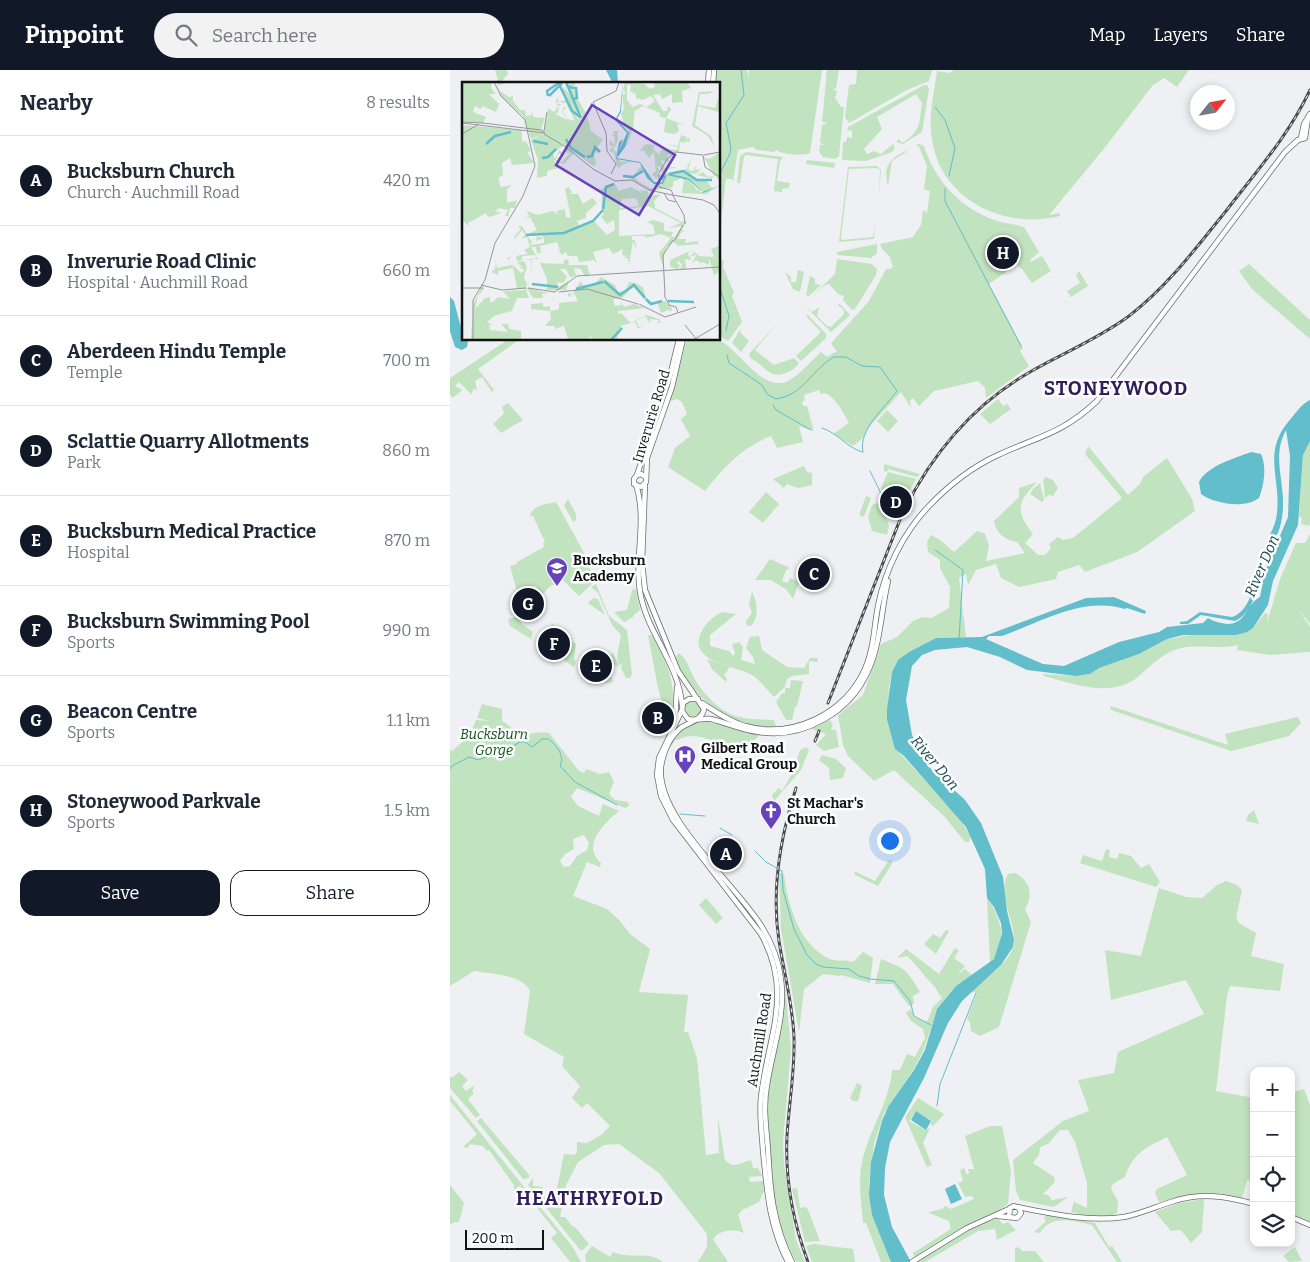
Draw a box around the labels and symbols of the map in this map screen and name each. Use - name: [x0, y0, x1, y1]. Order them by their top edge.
- inset map: [462, 82, 720, 340]
- north arrow: [1190, 85, 1235, 130]
- pin: H: [987, 234, 1019, 272]
- street label: Inverurie Road: [629, 367, 674, 465]
- district label: STONEYWOOD: [1044, 377, 1188, 400]
- pin: D: [880, 483, 912, 521]
- water label: River Don: [1241, 532, 1283, 600]
- place label: Bucksburn Academy: [573, 552, 645, 585]
- pin: C: [798, 555, 830, 593]
- school or university icon: Bucksburn Academy: [545, 556, 569, 587]
- pin: G: [512, 585, 544, 623]
- pin: F: [538, 625, 570, 663]
- pin: E: [580, 647, 612, 685]
- pin: B: [642, 699, 674, 737]
- park label: Bucksburn Gorge: [460, 726, 528, 759]
- water label: River Don: [907, 732, 963, 794]
- place label: Gilbert Road Medical Group: [701, 740, 798, 773]
- hospital icon: Gilbert Road Medical Group: [673, 744, 697, 775]
- place label: St Machar's Church: [787, 795, 863, 828]
- church icon: St Machar's Church: [759, 799, 783, 830]
- your location: [877, 828, 903, 854]
- pin: A: [710, 835, 742, 873]
- street label: Auchmill Road: [744, 992, 775, 1088]
- district label: HEATHRYFOLD: [516, 1187, 664, 1210]
- scale bar: [465, 1227, 544, 1250]

